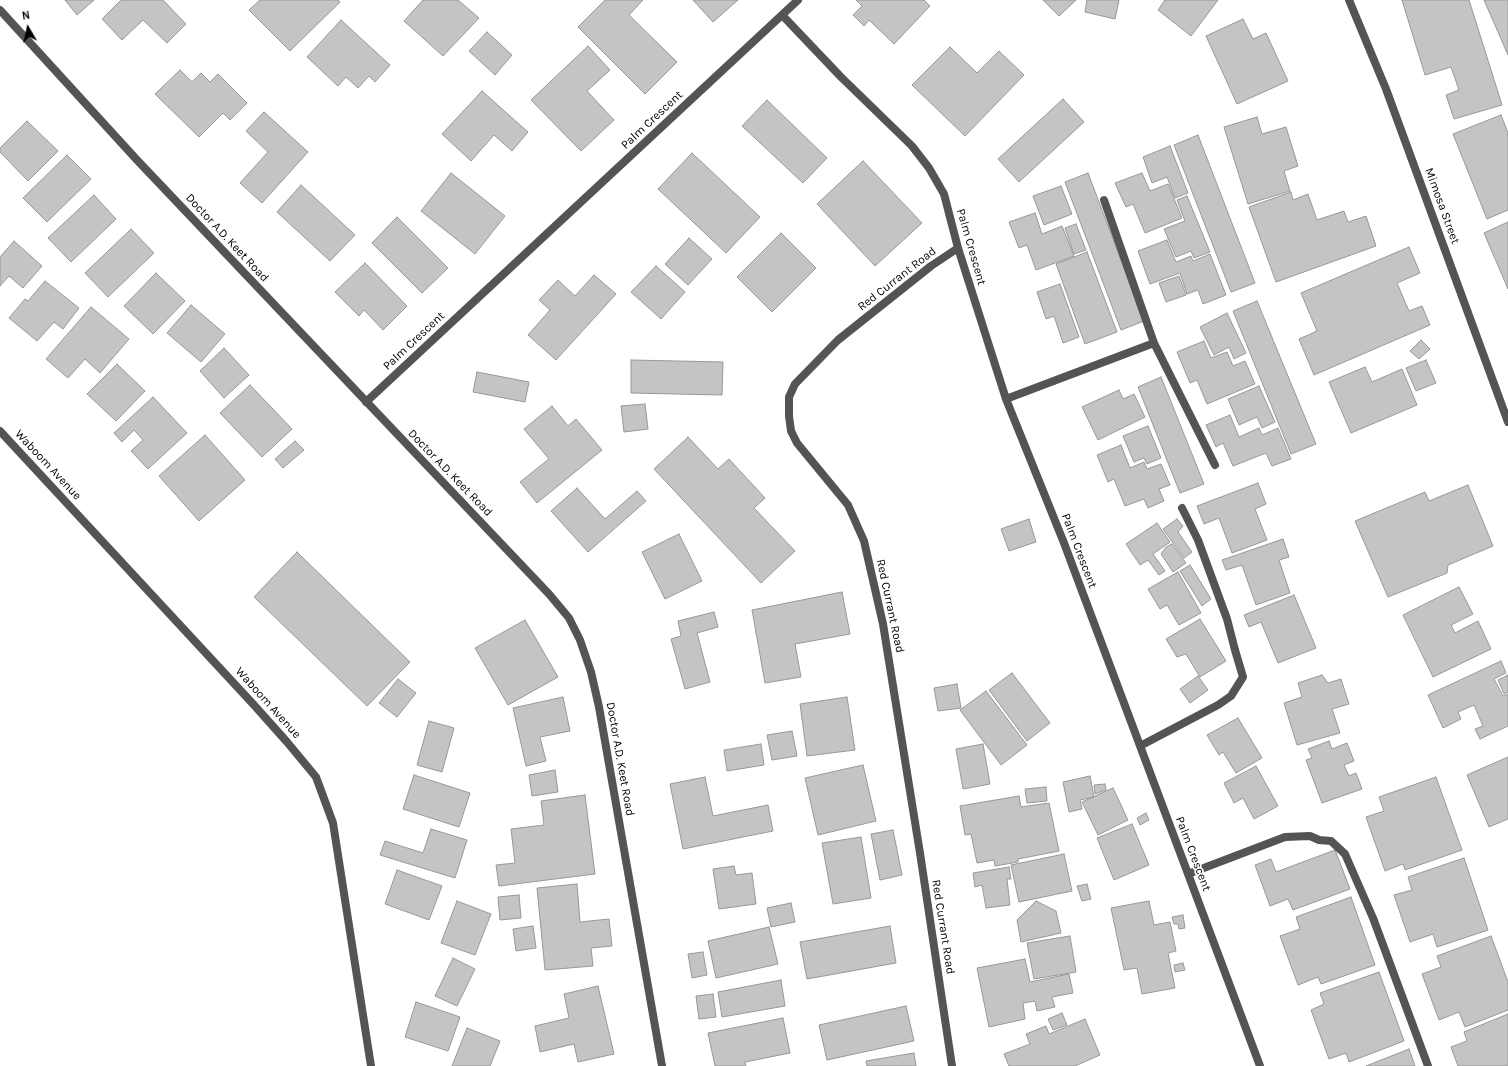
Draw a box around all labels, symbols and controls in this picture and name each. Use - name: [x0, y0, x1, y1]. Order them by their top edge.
- north arrow: [8, 8, 48, 48]
- text: N: [21, 9, 31, 23]
- street label: Palm Crescent: [618, 88, 686, 152]
- street label: Mimosa Street: [1422, 166, 1462, 246]
- street label: Doctor A.D. Keet Road: [182, 191, 272, 285]
- street label: Palm Crescent: [953, 207, 989, 287]
- street label: Red Currant Road: [855, 244, 939, 314]
- street label: Palm Crescent: [380, 309, 448, 373]
- street label: Doctor A.D. Keet Road: [405, 426, 495, 520]
- street label: Waboom Avenue: [12, 427, 84, 503]
- street label: Palm Crescent: [1058, 512, 1100, 590]
- street label: Red Currant Road: [873, 558, 907, 654]
- street label: Waboom Avenue: [232, 664, 304, 742]
- street label: Doctor A.D. Keet Road: [603, 701, 637, 817]
- street label: Palm Crescent: [1172, 815, 1214, 893]
- street label: Red Currant Road: [928, 879, 958, 975]

